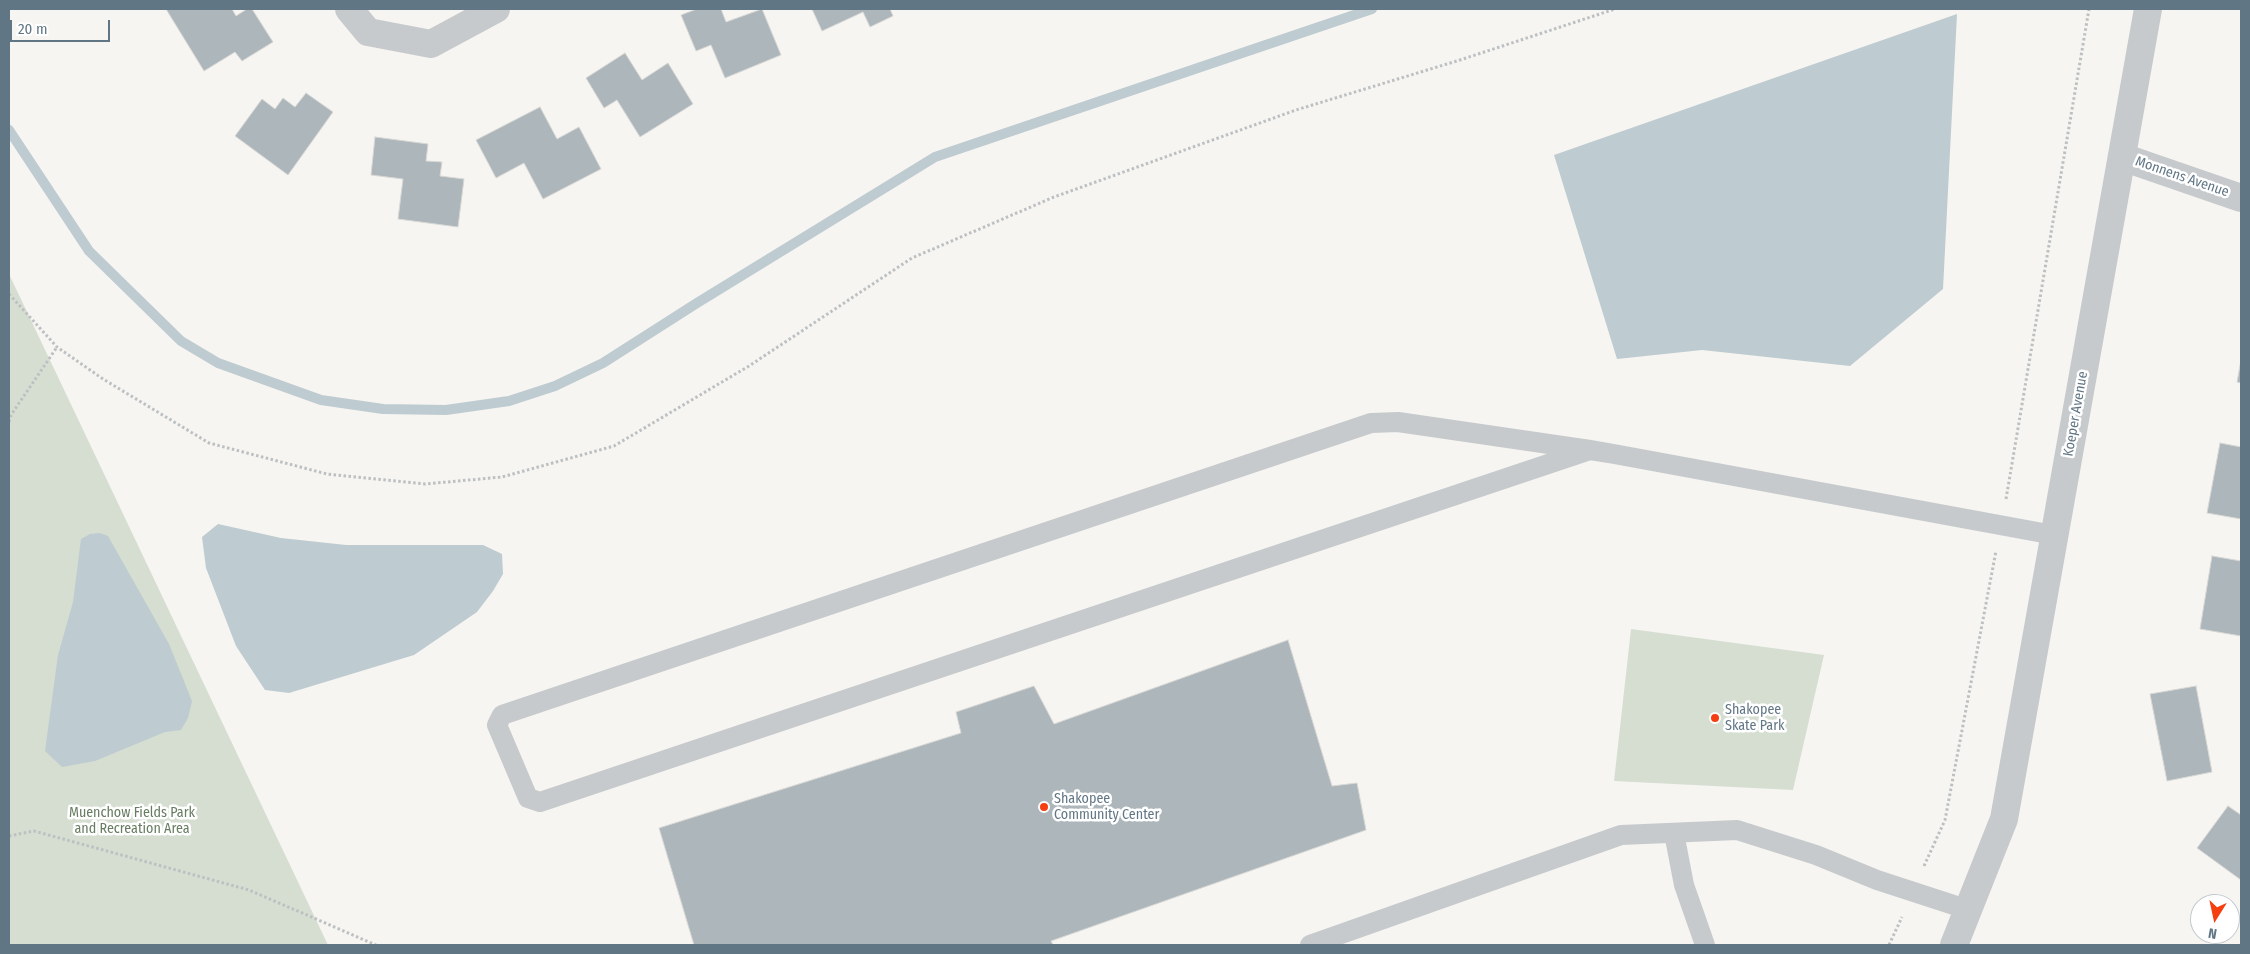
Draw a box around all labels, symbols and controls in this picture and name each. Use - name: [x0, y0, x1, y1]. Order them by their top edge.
- scale bar: [12, 10, 112, 42]
- text: 20 m: [18, 20, 48, 38]
- street label: Monnens Avenue: [2133, 153, 2231, 201]
- street label: Koeper Avenue: [2060, 370, 2092, 458]
- place label: Shakopee Skate Park: [1725, 702, 1785, 734]
- marker: Shakopee Skate Park: [1709, 712, 1721, 724]
- place label: Shakopee Community Center: [1054, 791, 1159, 824]
- marker: Shakopee Community Center: [1038, 801, 1050, 813]
- park label: Muenchow Fields Park and Recreation Area: [69, 805, 195, 838]
- north arrow: [2190, 894, 2240, 944]
- text: N: [2207, 924, 2218, 942]

